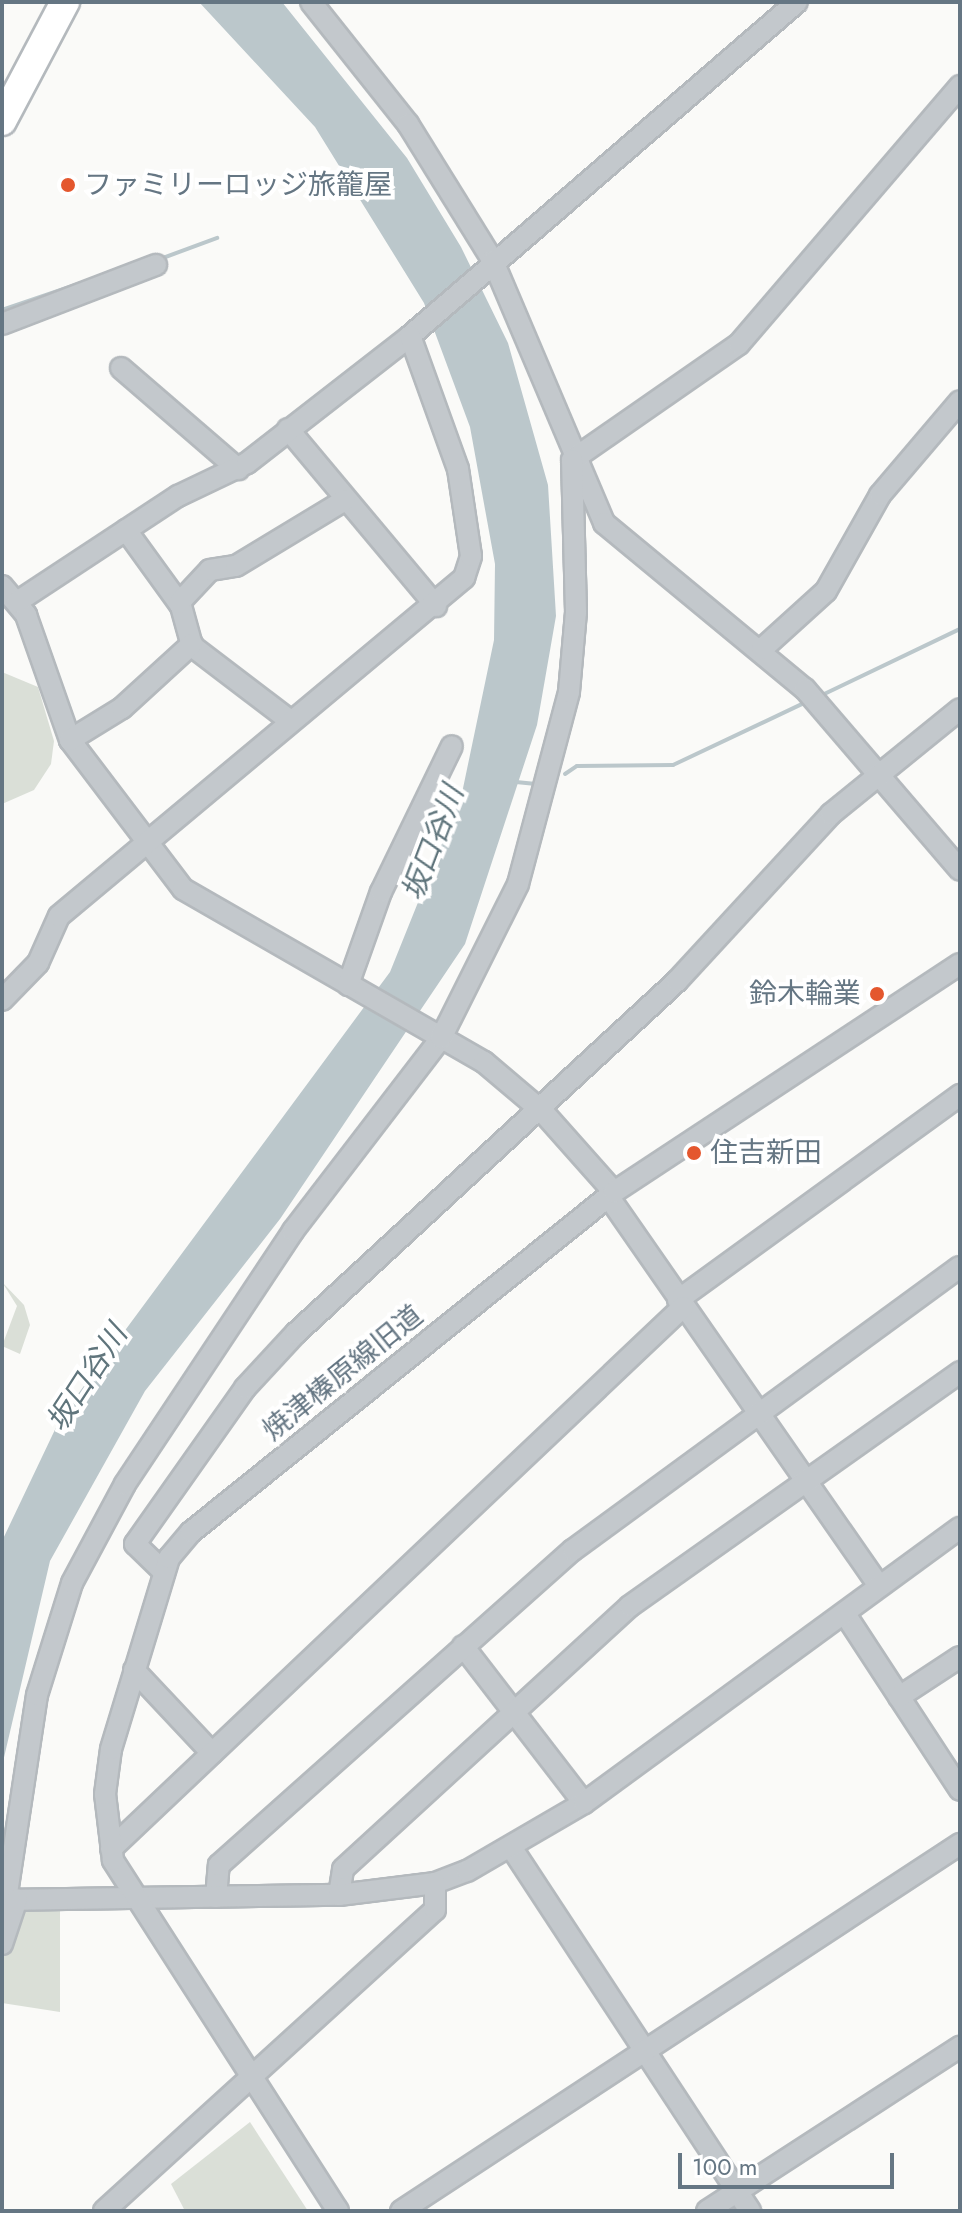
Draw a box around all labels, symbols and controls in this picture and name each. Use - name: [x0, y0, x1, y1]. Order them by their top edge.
- place label: ファミリーロッジ旅籠屋: [84, 168, 392, 202]
- marker: ファミリーロッジ旅籠屋: [59, 176, 77, 194]
- water label: 坂口谷川: [395, 781, 471, 905]
- place label: 鈴木輪業: [749, 977, 861, 1011]
- marker: 鈴木輪業: [868, 985, 886, 1003]
- place label: 住吉新田: [710, 1136, 822, 1170]
- marker: 住吉新田: [685, 1144, 703, 1162]
- street label: 焼津榛原線旧道: [256, 1298, 430, 1448]
- water label: 坂口谷川: [39, 1318, 135, 1438]
- scale bar: [682, 2137, 898, 2187]
- text: 100 m: [692, 2149, 758, 2184]

